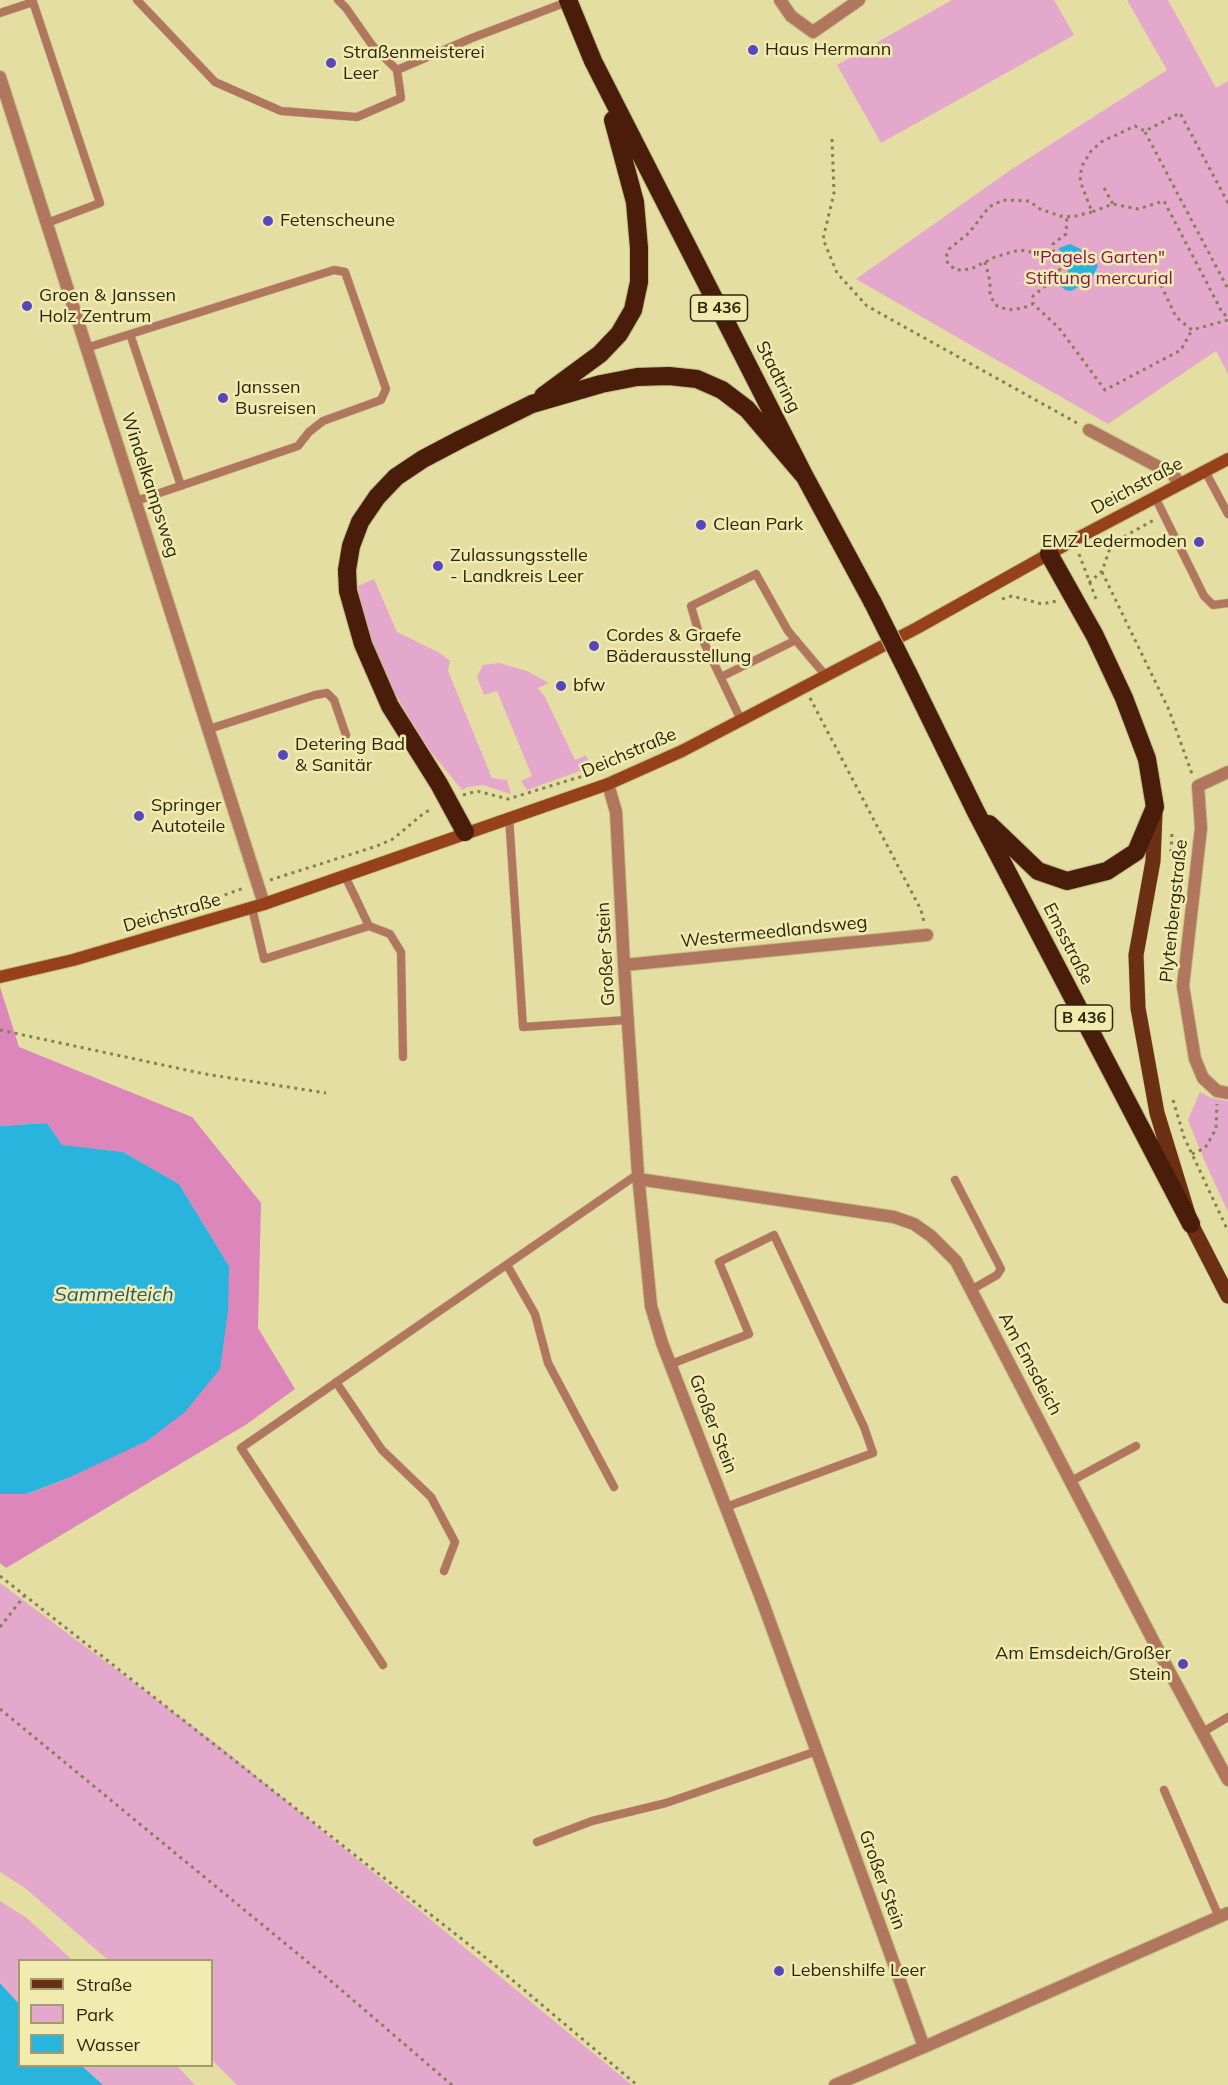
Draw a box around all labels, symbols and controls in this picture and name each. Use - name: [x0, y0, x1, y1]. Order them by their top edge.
- place label: Haus Hermann: [765, 39, 891, 61]
- place label: Straßenmeisterei Leer: [343, 42, 485, 84]
- marker: Haus Hermann: [746, 43, 760, 57]
- marker: Straßenmeisterei Leer: [324, 56, 338, 70]
- place label: Fetenscheune: [280, 210, 395, 232]
- marker: Fetenscheune: [261, 214, 275, 228]
- park label: "Pagels Garten" Stiftung mercurial: [1025, 247, 1173, 290]
- place label: Groen & Janssen Holz Zentrum: [39, 285, 176, 328]
- road number: B 436: [690, 295, 748, 321]
- marker: Groen & Janssen Holz Zentrum: [20, 299, 34, 313]
- street label: Stadtring: [751, 338, 805, 416]
- place label: Janssen Busreisen: [235, 377, 316, 420]
- marker: Janssen Busreisen: [216, 391, 230, 405]
- street label: Windelkampsweg: [116, 410, 184, 560]
- street label: Deichstraße: [1088, 453, 1186, 519]
- place label: Clean Park: [713, 514, 803, 536]
- marker: Clean Park: [694, 518, 708, 532]
- place label: EMZ Ledermoden: [1042, 531, 1187, 553]
- marker: EMZ Ledermoden: [1192, 535, 1206, 549]
- place label: Zulassungsstelle - Landkreis Leer: [450, 545, 588, 588]
- marker: Zulassungsstelle - Landkreis Leer: [431, 559, 445, 573]
- place label: Cordes & Graefe Bäderausstellung: [606, 625, 751, 668]
- marker: Cordes & Graefe Bäderausstellung: [587, 639, 601, 653]
- place label: bfw: [573, 675, 605, 697]
- marker: bfw: [554, 679, 568, 693]
- street label: Deichstraße: [578, 723, 680, 783]
- place label: Detering Bad & Sanitär: [295, 734, 405, 777]
- marker: Detering Bad & Sanitär: [276, 748, 290, 762]
- place label: Springer Autoteile: [151, 795, 225, 838]
- marker: Springer Autoteile: [132, 809, 146, 823]
- street label: Plytenbergstraße: [1156, 838, 1192, 984]
- street label: Deichstraße: [121, 889, 223, 937]
- street label: Emsstraße: [1038, 899, 1098, 989]
- street label: Großer Stein: [592, 901, 620, 1007]
- street label: Westermeedlandsweg: [680, 911, 868, 953]
- road number: B 436: [1056, 1005, 1112, 1031]
- water label: Sammelteich: [54, 1283, 174, 1307]
- street label: Am Emsdeich: [994, 1309, 1066, 1419]
- street label: Großer Stein: [684, 1371, 742, 1477]
- place label: Am Emsdeich/Großer Stein: [995, 1643, 1171, 1686]
- marker: Am Emsdeich/Großer Stein: [1176, 1657, 1190, 1671]
- street label: Großer Stein: [854, 1827, 910, 1933]
- legend: [18, 1959, 213, 2067]
- place label: Lebenshilfe Leer: [791, 1960, 926, 1982]
- marker: Lebenshilfe Leer: [772, 1964, 786, 1978]
- text: Straße: [76, 1973, 132, 1996]
- text: Park: [76, 2003, 114, 2026]
- text: Wasser: [76, 2033, 140, 2056]

